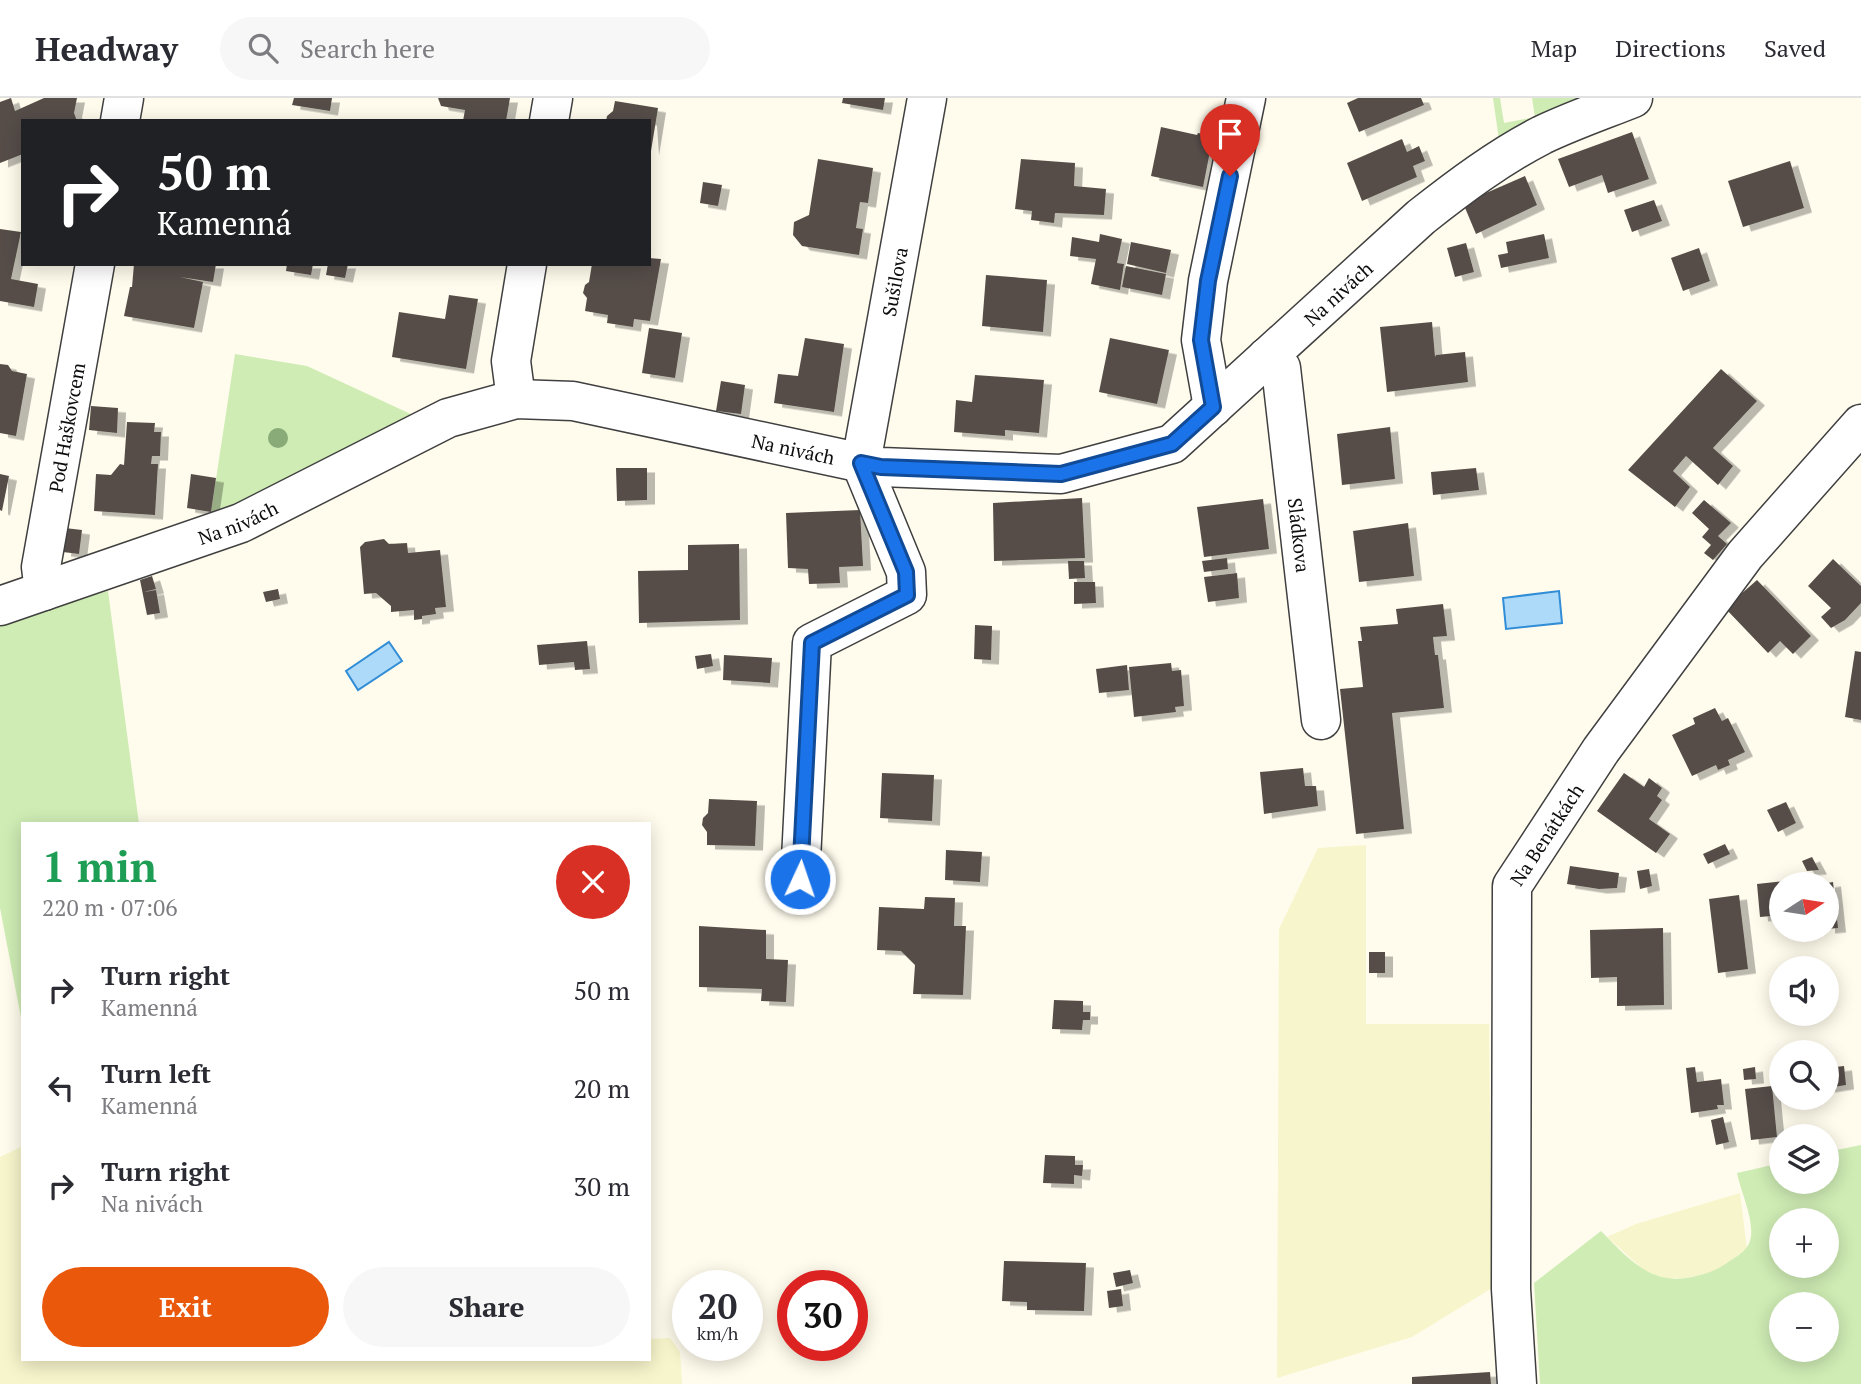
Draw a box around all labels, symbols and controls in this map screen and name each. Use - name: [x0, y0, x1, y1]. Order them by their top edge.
- search box: [220, 17, 710, 80]
- text: Headway: [35, 27, 178, 70]
- icon: search: [244, 29, 282, 67]
- text: Search here: [300, 31, 435, 65]
- text: Map: [1531, 32, 1577, 64]
- text: Directions: [1615, 32, 1726, 64]
- text: Saved: [1764, 32, 1826, 64]
- pin: [1200, 104, 1260, 176]
- icon: arrive: [1211, 115, 1249, 153]
- text: 50 m: [157, 139, 271, 204]
- icon: right: [42, 147, 133, 238]
- text: Kamenná: [157, 202, 292, 244]
- street label: Sušilova: [875, 244, 912, 318]
- street label: Na nivách: [1298, 255, 1377, 331]
- street label: Pod Haškovcem: [42, 360, 90, 494]
- street label: Na nivách: [749, 427, 837, 469]
- street label: Na nivách: [194, 494, 282, 550]
- street label: Sládkova: [1283, 496, 1317, 574]
- street label: Na Benátkách: [1503, 779, 1588, 890]
- text: 1 min: [42, 838, 157, 894]
- position arrow: [763, 842, 837, 916]
- button: close: [556, 845, 630, 919]
- north arrow: [1769, 872, 1839, 942]
- map controls: [1769, 872, 1839, 1362]
- text: 220 m · 07:06: [42, 892, 177, 923]
- button: sound: [1769, 956, 1839, 1026]
- text: Turn right: [101, 958, 230, 992]
- icon: right: [42, 971, 80, 1009]
- text: 50 m: [574, 973, 630, 1007]
- text: Kamenná: [101, 992, 198, 1023]
- button: search: [1769, 1040, 1839, 1110]
- text: Turn left: [101, 1056, 211, 1090]
- icon: left: [42, 1069, 80, 1107]
- text: 20 m: [574, 1071, 630, 1105]
- text: Kamenná: [101, 1090, 198, 1121]
- button: layers: [1769, 1124, 1839, 1194]
- text: Turn right: [101, 1154, 230, 1188]
- icon: right: [42, 1167, 80, 1205]
- text: 30 m: [574, 1169, 630, 1203]
- text: Na nivách: [101, 1188, 203, 1219]
- button: +: [1769, 1208, 1839, 1278]
- button: Exit: [42, 1267, 329, 1347]
- button: Share: [343, 1267, 630, 1347]
- speed limit sign: 30: [777, 1270, 868, 1361]
- text: 20: [698, 1283, 737, 1329]
- button: −: [1769, 1292, 1839, 1362]
- text: km/h: [697, 1321, 738, 1345]

